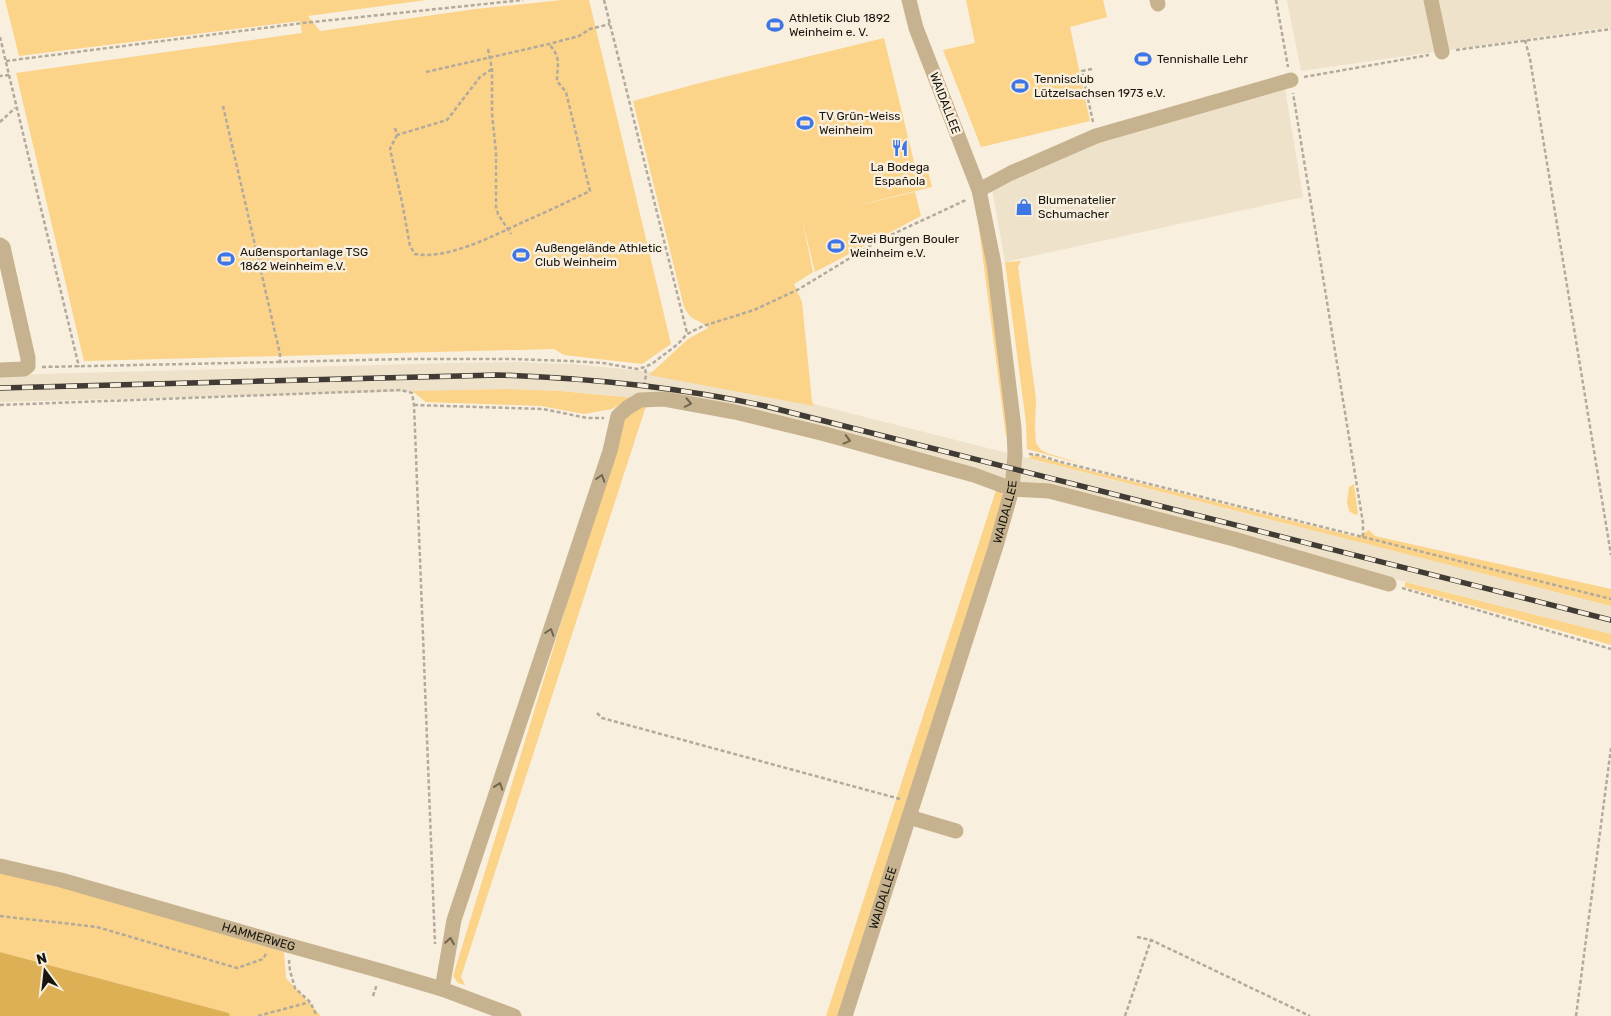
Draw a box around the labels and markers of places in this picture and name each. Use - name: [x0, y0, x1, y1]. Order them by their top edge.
- place label: Athletik Club 1892 Weinheim e. V.: [789, 11, 890, 39]
- sports icon: Athletik Club 1892 Weinheim e. V.: [765, 15, 785, 35]
- sports icon: Tennishalle Lehr: [1133, 49, 1153, 69]
- place label: Tennishalle Lehr: [1157, 52, 1248, 66]
- place label: Tennisclub Lützelsachsen 1973 e.V.: [1034, 72, 1165, 100]
- sports icon: Tennisclub Lützelsachsen 1973 e.V.: [1010, 76, 1030, 96]
- place label: TV Grün-Weiss Weinheim: [819, 109, 900, 137]
- sports icon: TV Grün-Weiss Weinheim: [795, 113, 815, 133]
- restaurant icon: La Bodega Española: [890, 138, 910, 158]
- place label: La Bodega Española: [871, 160, 929, 188]
- place label: Blumenatelier Schumacher: [1038, 193, 1116, 221]
- shop icon: Blumenatelier Schumacher: [1014, 197, 1034, 217]
- place label: Zwei Burgen Bouler Weinheim e.V.: [850, 232, 960, 260]
- sports icon: Zwei Burgen Bouler Weinheim e.V.: [826, 236, 846, 256]
- place label: Außengelände Athletic Club Weinheim: [535, 241, 662, 269]
- place label: Außensportanlage TSG 1862 Weinheim e.V.: [240, 245, 368, 273]
- sports icon: Außengelände Athletic Club Weinheim: [511, 245, 531, 265]
- sports icon: Außensportanlage TSG 1862 Weinheim e.V.: [216, 249, 236, 269]

